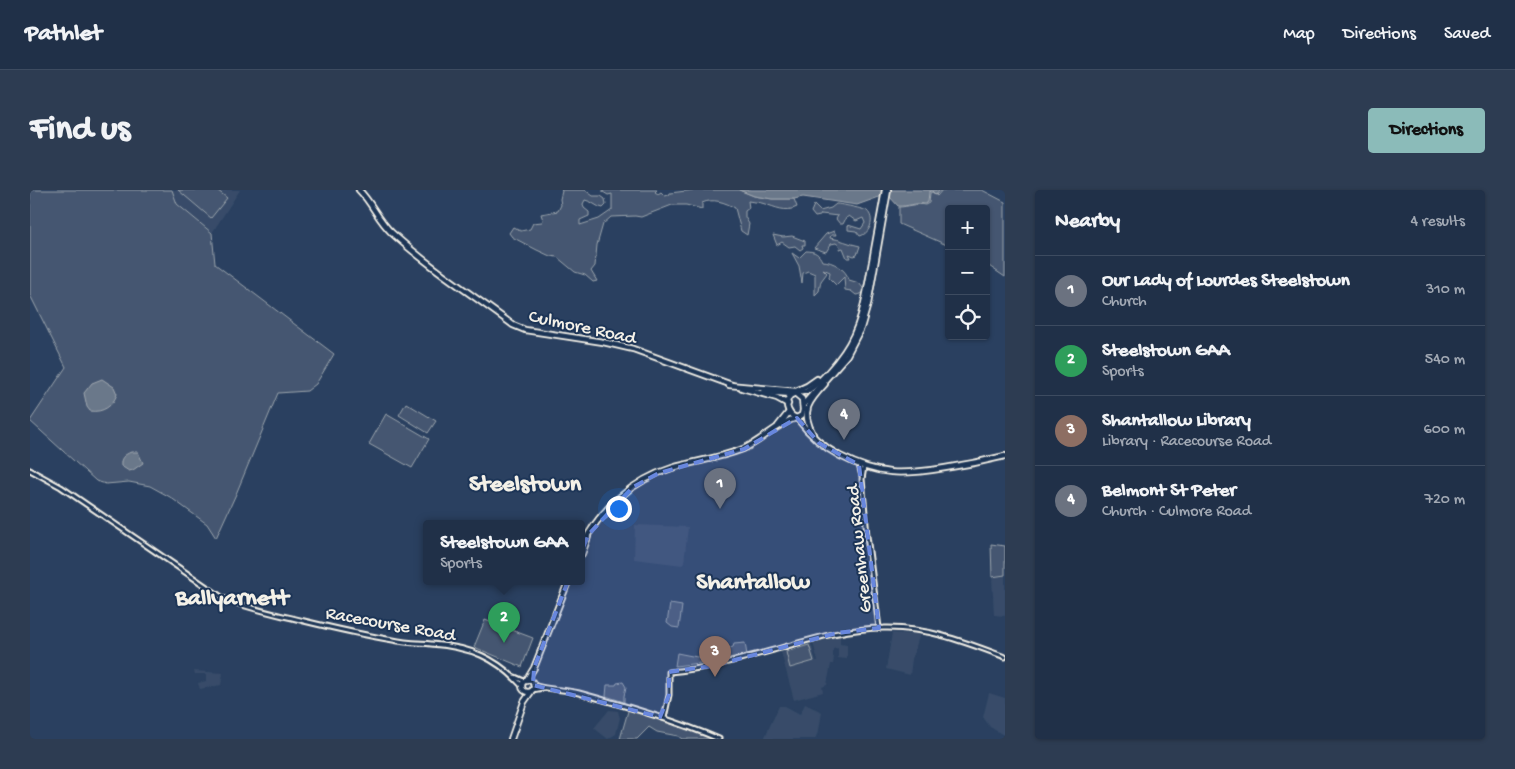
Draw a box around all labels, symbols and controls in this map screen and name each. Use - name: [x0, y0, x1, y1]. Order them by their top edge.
- text: Pathlet: [25, 20, 102, 49]
- text: Map: [1283, 24, 1315, 45]
- text: Directions: [1343, 24, 1416, 45]
- text: Saved: [1444, 24, 1490, 45]
- button: Directions: [1368, 108, 1485, 153]
- text: Find us: [30, 110, 130, 151]
- map controls: [945, 205, 990, 340]
- button: +: [945, 205, 990, 250]
- text: Nearby: [1055, 210, 1120, 235]
- text: 4 results: [1410, 213, 1465, 232]
- button: −: [945, 250, 990, 295]
- text: Our Lady of Lourdes Steelstown: [1102, 270, 1350, 293]
- text: 1: [1068, 281, 1074, 300]
- text: 310 m: [1426, 281, 1465, 300]
- text: Church: [1102, 293, 1146, 312]
- button: locate: [945, 295, 990, 340]
- street label: Culmore Road: [526, 306, 640, 351]
- text: Steelstown GAA: [1102, 340, 1230, 363]
- text: 2: [1067, 351, 1075, 370]
- text: 540 m: [1425, 351, 1465, 370]
- text: Sports: [1102, 363, 1144, 382]
- pin: 4: [828, 399, 860, 440]
- text: Shantallow Library: [1102, 410, 1251, 433]
- text: 3: [1067, 421, 1075, 440]
- text: 600 m: [1424, 421, 1465, 440]
- text: Library · Racecourse Road: [1102, 433, 1271, 452]
- pin: 1: [704, 468, 736, 509]
- district label: Steelstown: [469, 471, 582, 500]
- text: Belmont St Peter: [1102, 480, 1236, 503]
- street label: Greenhaw Road: [842, 482, 879, 614]
- text: 4: [1067, 491, 1075, 510]
- text: 720 m: [1425, 491, 1465, 510]
- your location: [606, 496, 632, 522]
- text: Church · Culmore Road: [1102, 503, 1251, 522]
- popup: [423, 520, 585, 585]
- text: Steelstown GAA: [440, 532, 568, 555]
- text: Sports: [440, 555, 482, 574]
- district label: Shantallow: [696, 569, 810, 598]
- district label: Ballyarnett: [174, 585, 291, 614]
- pin: 2: [488, 602, 520, 643]
- street label: Racecourse Road: [324, 603, 459, 649]
- pin: 3: [699, 636, 731, 677]

